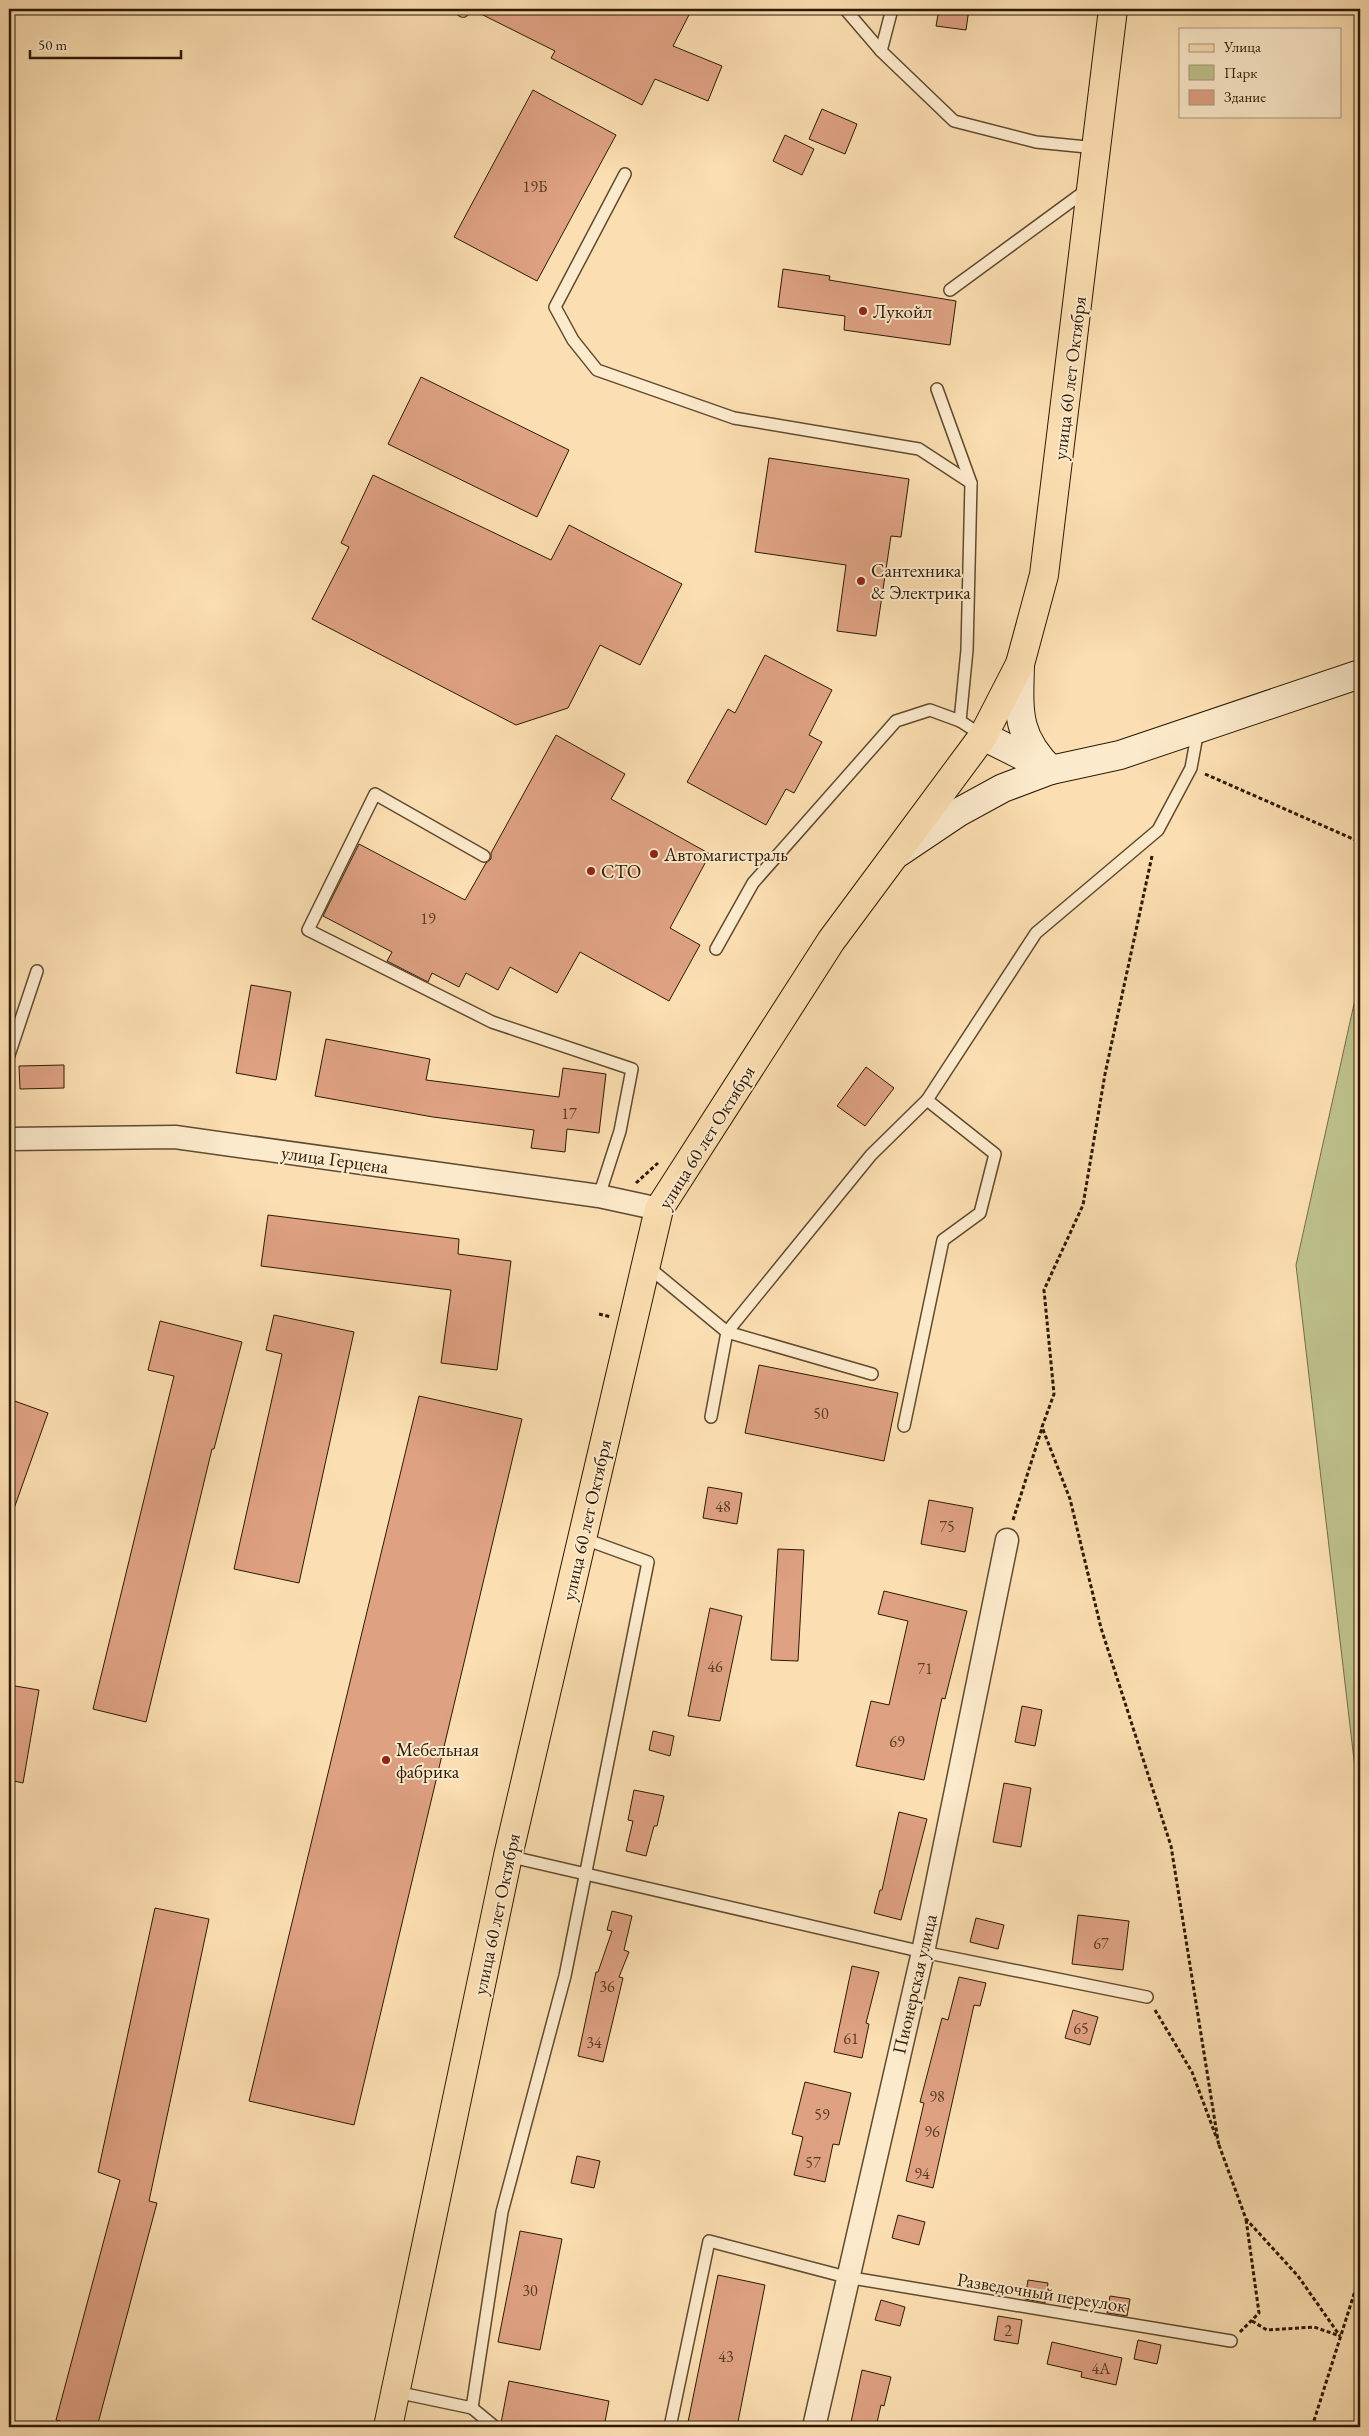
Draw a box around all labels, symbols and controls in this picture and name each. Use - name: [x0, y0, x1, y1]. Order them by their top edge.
- scale bar: [30, 28, 181, 60]
- legend: [1179, 28, 1342, 118]
- text: 50 m: [38, 35, 67, 54]
- text: Улица: [1223, 37, 1261, 56]
- text: Парк: [1224, 63, 1257, 82]
- text: Здание: [1224, 87, 1266, 106]
- house number: 19Б: [523, 176, 547, 197]
- street label: улица 60 лет Октября: [1047, 294, 1092, 461]
- place label: Лукойл: [873, 299, 932, 324]
- marker: Лукойл: [857, 305, 869, 317]
- place label: Сантехника & Электрика: [871, 558, 971, 605]
- marker: Сантехника & Электрика: [855, 575, 867, 587]
- place label: Автомагистраль: [663, 842, 788, 867]
- marker: Автомагистраль: [648, 848, 660, 860]
- place label: СТО: [601, 859, 641, 884]
- marker: СТО: [585, 865, 597, 877]
- house number: 19: [420, 908, 436, 929]
- street label: улица 60 лет Октября: [652, 1060, 761, 1214]
- house number: 17: [561, 1103, 577, 1124]
- street label: улица Герцена: [280, 1140, 391, 1179]
- house number: 50: [813, 1403, 829, 1424]
- street label: улица 60 лет Октября: [556, 1437, 617, 1603]
- house number: 48: [715, 1496, 731, 1517]
- house number: 75: [939, 1516, 955, 1537]
- house number: 46: [707, 1656, 723, 1677]
- house number: 71: [917, 1658, 933, 1679]
- house number: 69: [889, 1731, 905, 1752]
- place label: Мебельная фабрика: [396, 1737, 480, 1784]
- marker: Мебельная фабрика: [380, 1754, 392, 1766]
- street label: улица 60 лет Октября: [467, 1830, 526, 1997]
- street label: Пионерская улица: [886, 1911, 943, 2057]
- house number: 67: [1093, 1933, 1109, 1954]
- house number: 36: [599, 1976, 615, 1997]
- house number: 65: [1073, 2018, 1089, 2039]
- house number: 61: [843, 2028, 859, 2049]
- house number: 34: [586, 2032, 602, 2053]
- house number: 98: [929, 2086, 945, 2107]
- house number: 59: [814, 2104, 830, 2125]
- house number: 96: [924, 2121, 940, 2142]
- house number: 57: [805, 2152, 821, 2173]
- house number: 94: [914, 2163, 930, 2184]
- street label: Разведочный переулок: [955, 2267, 1128, 2318]
- house number: 30: [522, 2280, 538, 2301]
- house number: 2: [1004, 2320, 1012, 2341]
- house number: 43: [718, 2346, 734, 2367]
- house number: 4А: [1092, 2358, 1111, 2379]

